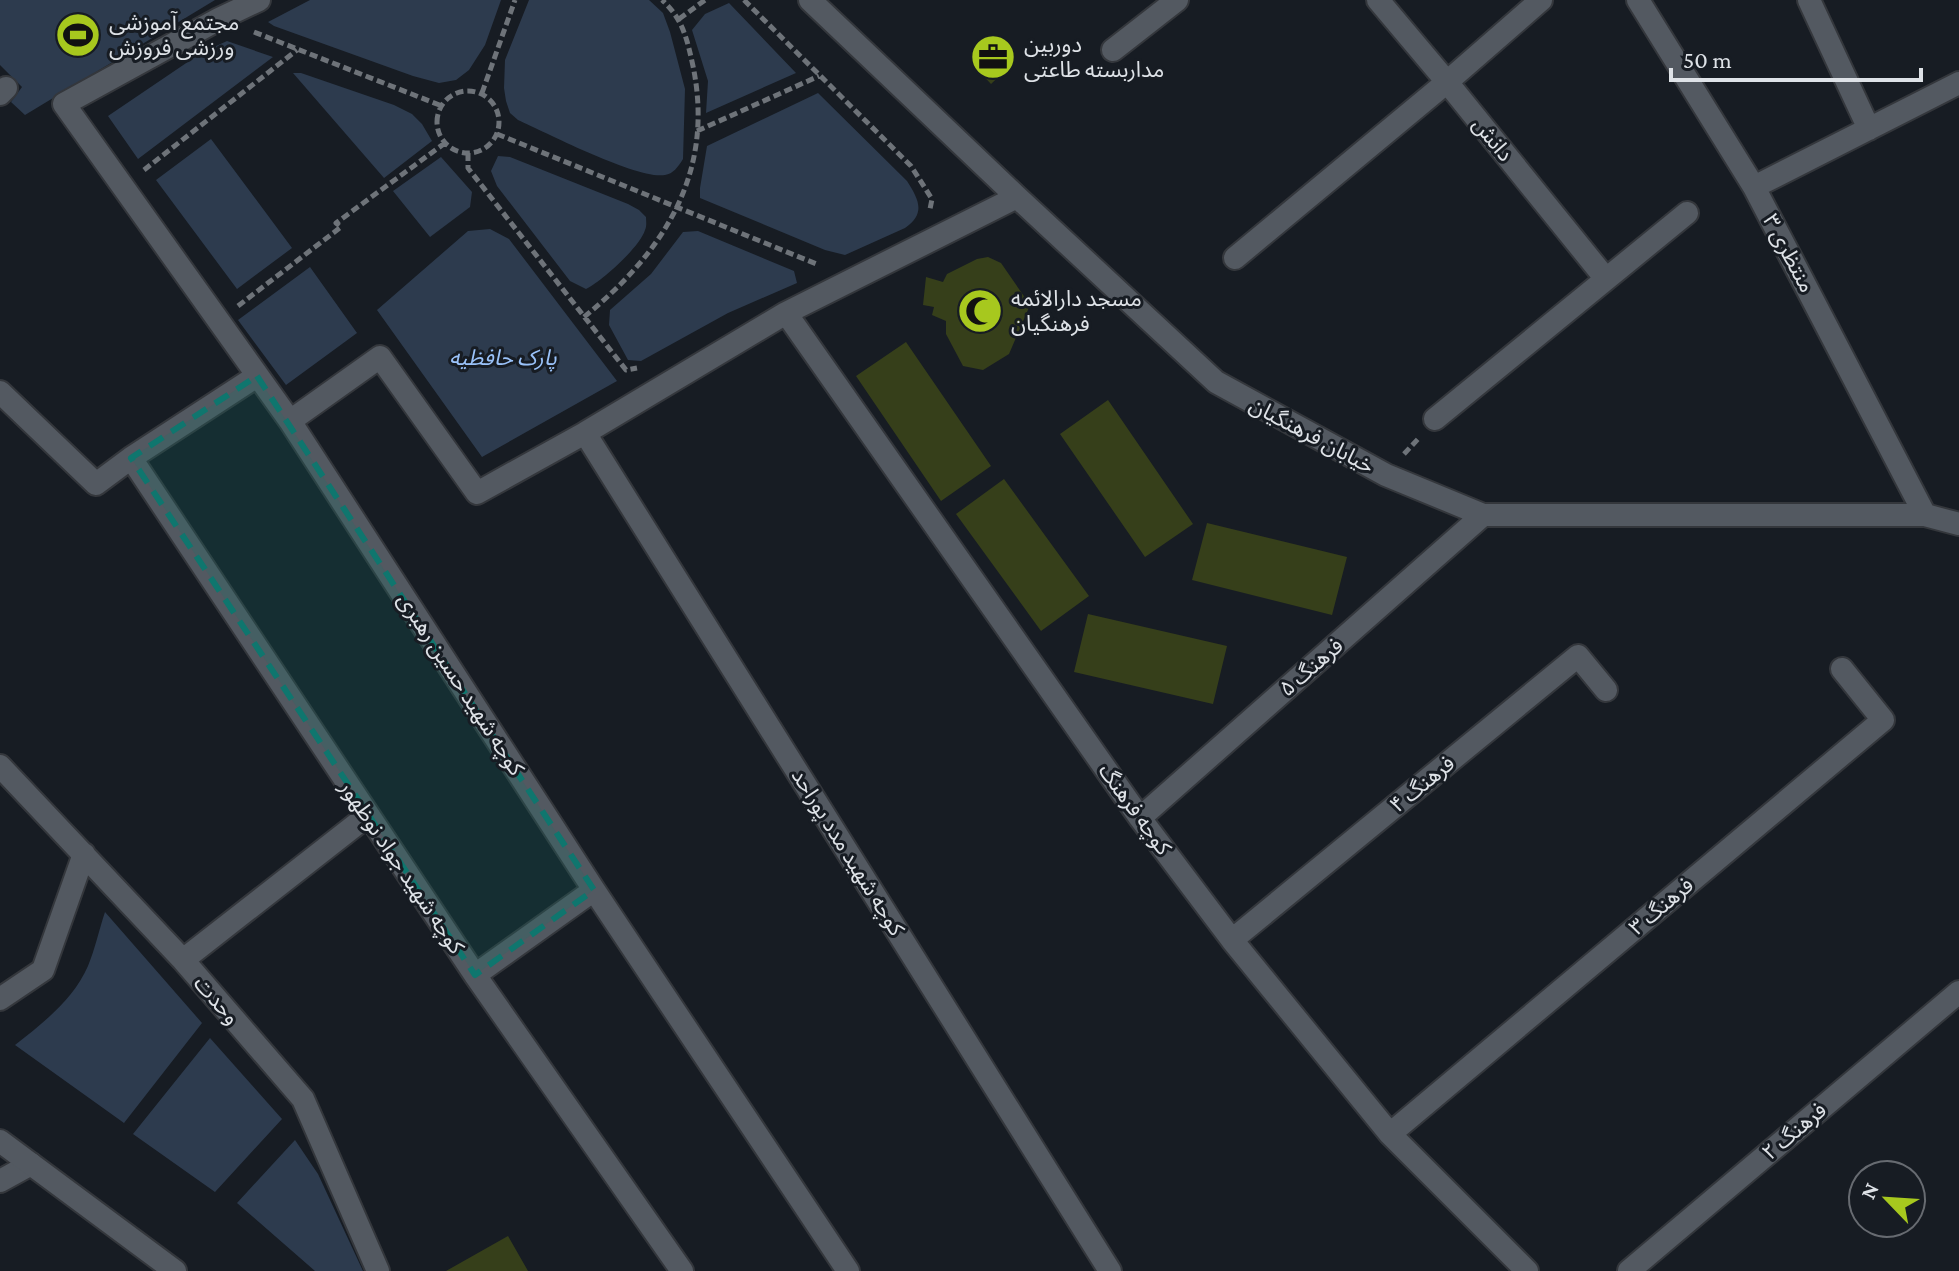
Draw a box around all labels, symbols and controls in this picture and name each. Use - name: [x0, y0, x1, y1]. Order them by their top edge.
- place label: مجتمع آموزشی ورزشی فروزش: [109, 10, 239, 61]
- sports icon: مجتمع آموزشی ورزشی فروزش: [54, 11, 102, 59]
- place label: دوربین مداربسته طاعتی: [1024, 32, 1164, 83]
- scale bar: [1671, 32, 1921, 82]
- office icon: دوربین مداربسته طاعتی: [969, 33, 1017, 81]
- text: 50 m: [1683, 46, 1732, 73]
- street label: دانش: [1468, 112, 1518, 166]
- street label: منتظری ۳: [1758, 210, 1820, 296]
- place label: مسجد دارالائمه فرهنگیان: [1011, 286, 1142, 336]
- mosque icon: مسجد دارالائمه فرهنگیان: [956, 287, 1004, 335]
- park label: پارک حافظیه: [449, 345, 557, 372]
- street label: خیابان فرهنگیان: [1245, 392, 1379, 478]
- street label: کوچه شهید حسین رهبری: [391, 588, 530, 782]
- street label: فرهنگ ۵: [1274, 633, 1348, 701]
- street label: فرهنگ ۴: [1385, 750, 1459, 818]
- street label: کوچه فرهنگ: [1092, 759, 1177, 861]
- street label: کوچه شهید مدد پوراحد: [785, 764, 910, 942]
- street label: کوچه شهید جواد نوظهور: [332, 775, 470, 960]
- street label: فرهنگ ۳: [1624, 872, 1698, 940]
- street label: وحدت: [189, 971, 245, 1029]
- street label: فرهنگ ۲: [1757, 1097, 1831, 1165]
- north arrow: [1847, 1159, 1927, 1239]
- text: N: [1855, 1179, 1884, 1203]

